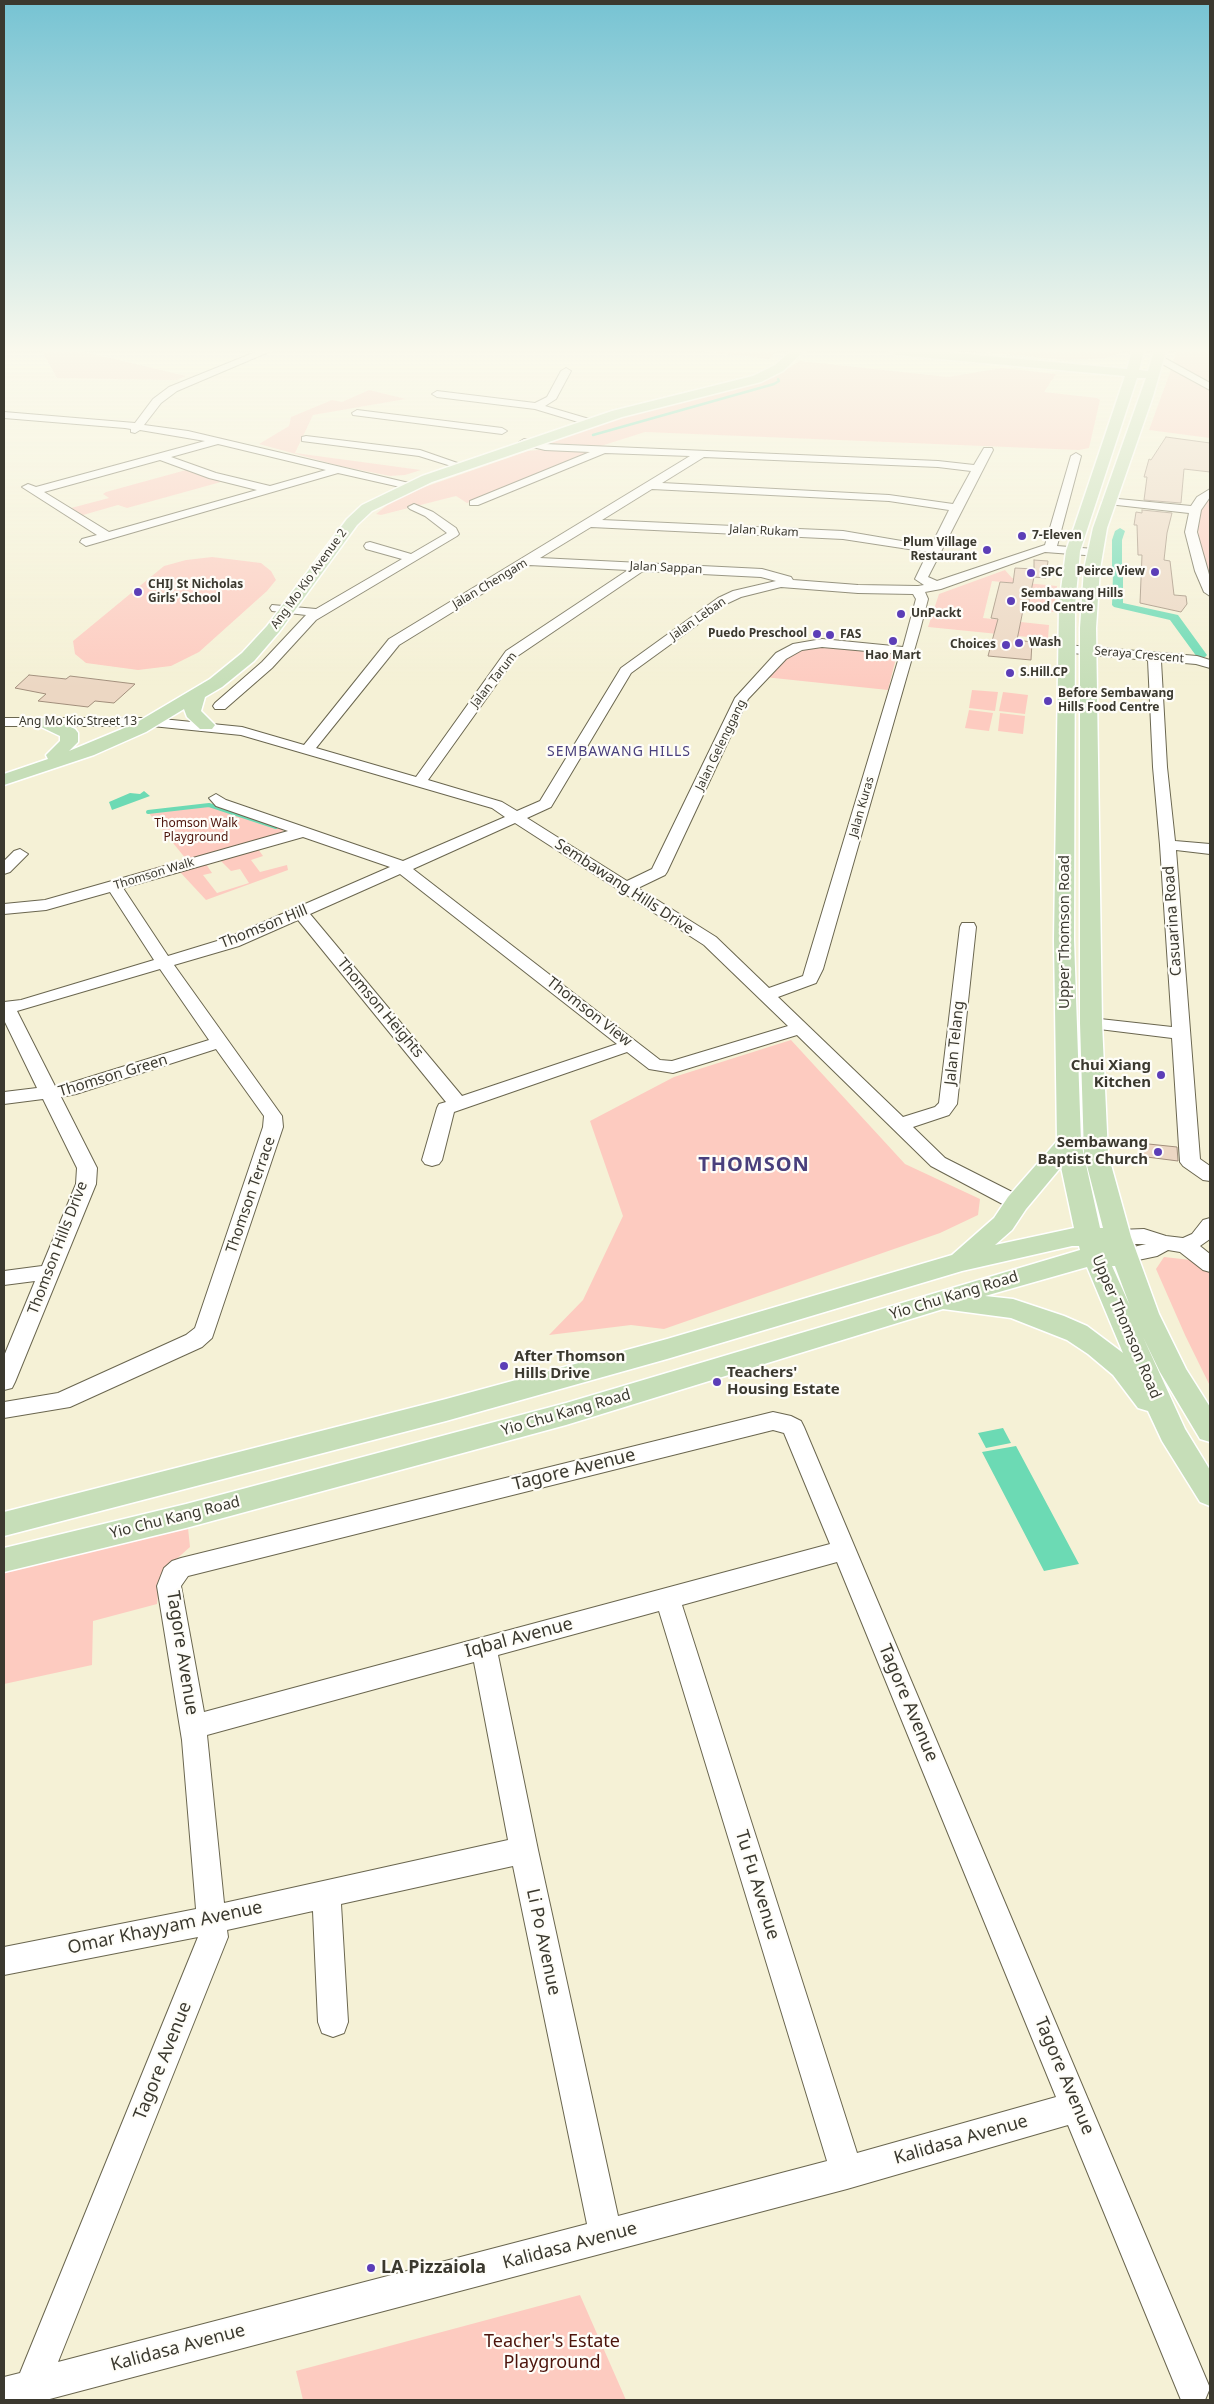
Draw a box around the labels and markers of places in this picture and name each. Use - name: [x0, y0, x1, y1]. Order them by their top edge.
- place label: 7-Eleven: [1032, 529, 1082, 543]
- marker: 7-Eleven: [1016, 530, 1028, 542]
- place label: Plum Village Restaurant: [903, 536, 977, 564]
- marker: Plum Village Restaurant: [981, 544, 993, 556]
- place label: Peirce View: [1077, 565, 1145, 579]
- place label: SPC: [1041, 566, 1063, 580]
- marker: Peirce View: [1149, 566, 1161, 578]
- marker: SPC: [1025, 567, 1037, 579]
- place label: CHIJ St Nicholas Girls' School: [148, 578, 243, 606]
- marker: CHIJ St Nicholas Girls' School: [132, 586, 144, 598]
- place label: Sembawang Hills Food Centre: [1021, 587, 1123, 615]
- marker: Sembawang Hills Food Centre: [1005, 595, 1017, 607]
- place label: UnPackt: [911, 607, 961, 621]
- marker: UnPackt: [895, 608, 907, 620]
- place label: Puedo Preschool: [708, 627, 807, 641]
- marker: Puedo Preschool: [811, 628, 823, 640]
- place label: FAS: [840, 628, 861, 642]
- marker: FAS: [824, 629, 836, 641]
- marker: Hao Mart: [887, 635, 899, 647]
- place label: Wash: [1029, 636, 1061, 650]
- marker: Wash: [1013, 637, 1025, 649]
- place label: Choices: [950, 638, 996, 652]
- marker: Choices: [1000, 639, 1012, 651]
- place label: Hao Mart: [865, 649, 921, 663]
- place label: S.Hill.CP: [1020, 666, 1068, 680]
- marker: S.Hill.CP: [1004, 667, 1016, 679]
- place label: Before Sembawang Hills Food Centre: [1058, 687, 1174, 715]
- marker: Before Sembawang Hills Food Centre: [1042, 695, 1054, 707]
- place label: Chui Xiang Kitchen: [1071, 1057, 1151, 1092]
- marker: Chui Xiang Kitchen: [1155, 1069, 1167, 1081]
- place label: Sembawang Baptist Church: [1038, 1134, 1148, 1169]
- marker: Sembawang Baptist Church: [1152, 1146, 1164, 1158]
- place label: After Thomson Hills Drive: [514, 1348, 625, 1383]
- marker: After Thomson Hills Drive: [498, 1360, 510, 1372]
- place label: Teachers' Housing Estate: [727, 1364, 840, 1399]
- marker: Teachers' Housing Estate: [711, 1376, 723, 1388]
- place label: LA Pizzaiola: [381, 2257, 486, 2279]
- marker: LA Pizzaiola: [365, 2262, 377, 2274]

